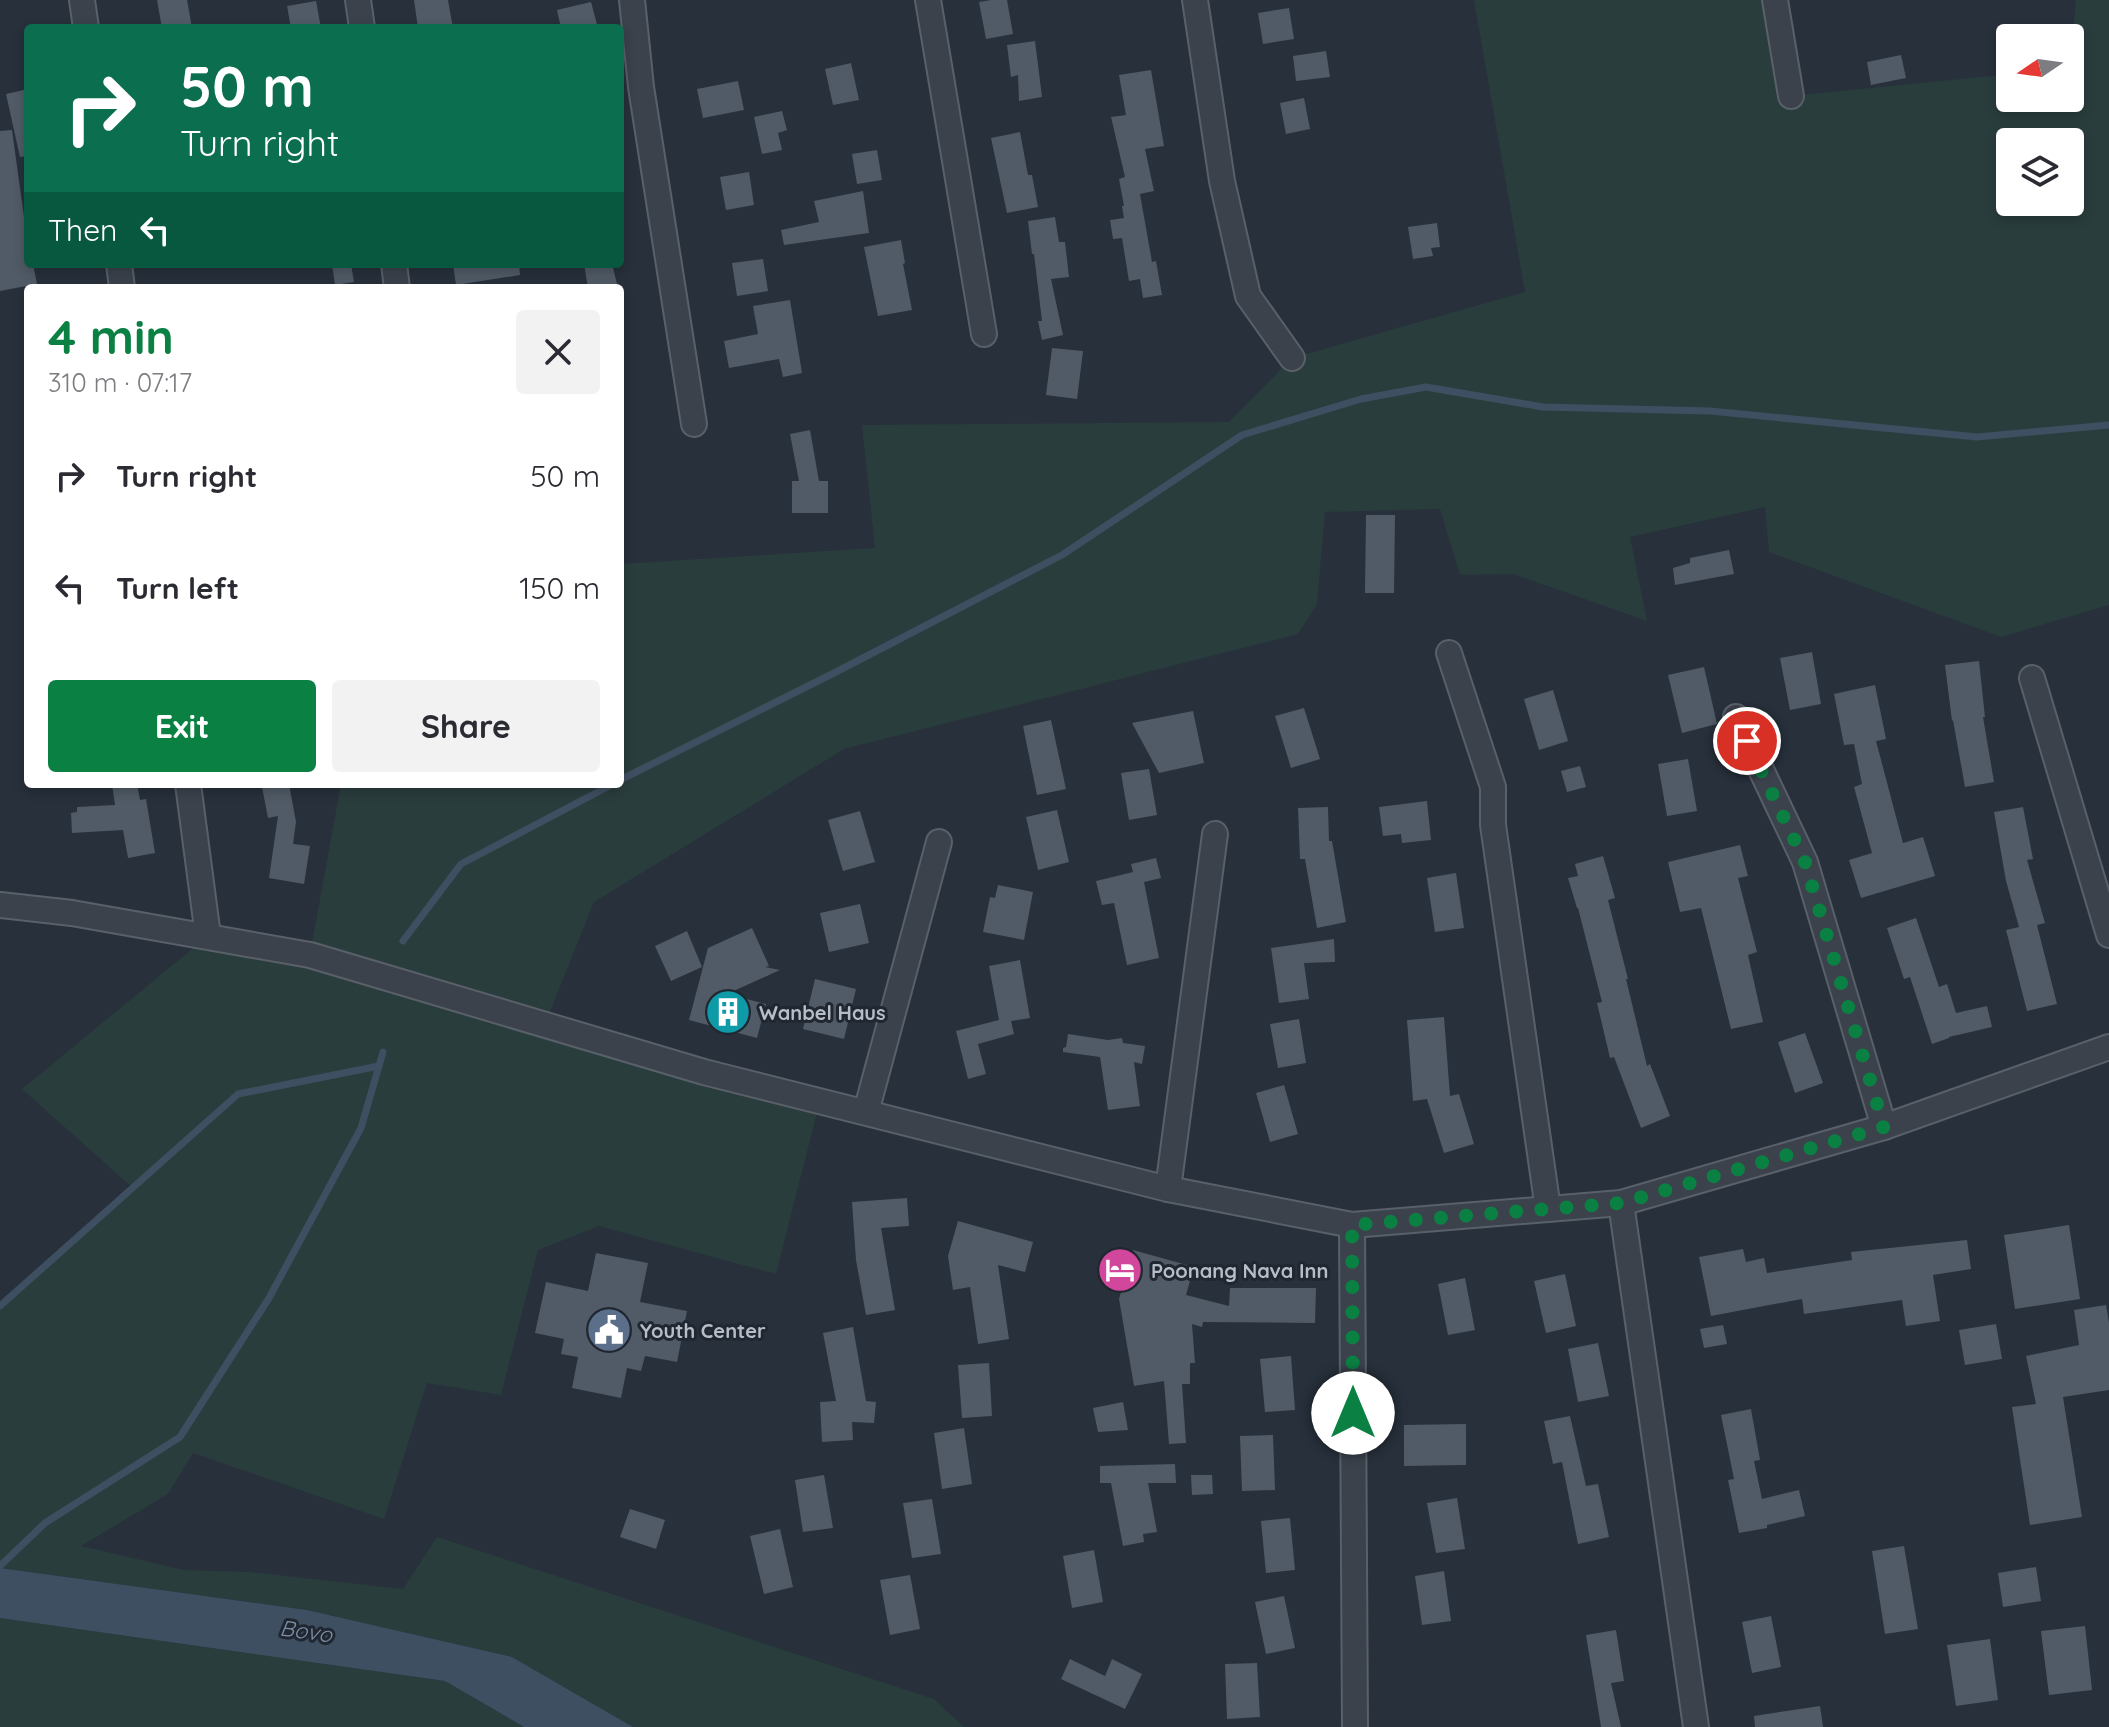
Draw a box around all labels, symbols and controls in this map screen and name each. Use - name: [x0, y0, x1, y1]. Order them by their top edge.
- north arrow: [1996, 24, 2084, 112]
- map controls: [1996, 24, 2084, 216]
- text: 50 m: [180, 51, 314, 121]
- icon: right: [48, 56, 152, 160]
- text: Turn right: [180, 120, 339, 165]
- button: layers: [1996, 128, 2084, 216]
- icon: left: [133, 208, 177, 252]
- text: Then: [48, 211, 117, 249]
- text: 4 min: [48, 306, 174, 366]
- button: close: [516, 310, 600, 394]
- text: 310 m · 07:17: [48, 366, 192, 399]
- icon: right: [48, 454, 92, 498]
- text: Turn right: [116, 457, 257, 495]
- text: 50 m: [530, 457, 600, 495]
- icon: left: [48, 566, 92, 610]
- text: Turn left: [116, 569, 239, 607]
- text: 150 m: [519, 569, 600, 607]
- button: Exit: [48, 680, 316, 772]
- button: Share: [332, 680, 600, 772]
- pin: [1713, 707, 1781, 775]
- icon: arrive: [1725, 719, 1769, 763]
- building icon: Wanbel Haus: [704, 988, 752, 1036]
- place label: Wanbel Haus: [759, 1000, 886, 1025]
- hotel icon: Poonang Nava Inn: [1096, 1246, 1144, 1294]
- place label: Poonang Nava Inn: [1151, 1258, 1328, 1283]
- public building icon: Youth Center: [585, 1306, 633, 1354]
- place label: Youth Center: [640, 1318, 766, 1343]
- position arrow: [1311, 1371, 1395, 1455]
- water label: Bovo: [278, 1613, 336, 1649]

